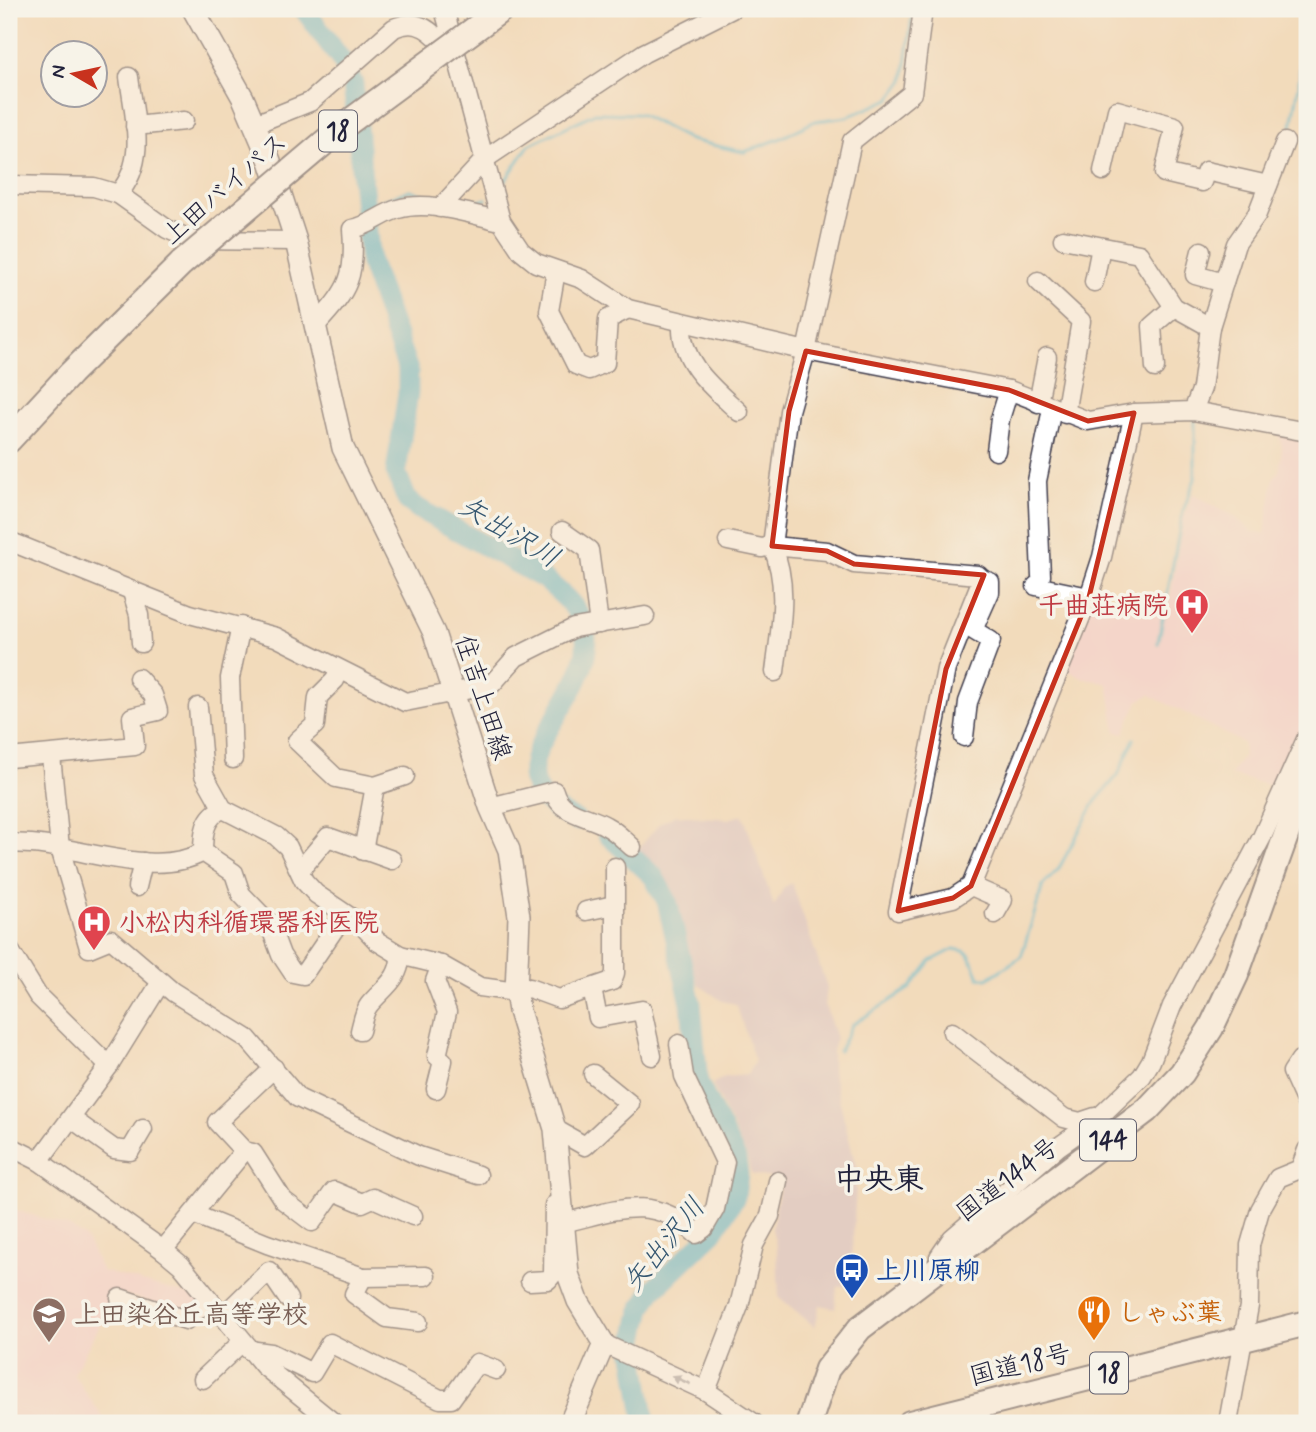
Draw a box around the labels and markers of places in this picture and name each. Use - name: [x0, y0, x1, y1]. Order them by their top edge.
- hospital icon: 千曲荘病院: [1173, 586, 1211, 635]
- place label: 千曲荘病院: [1038, 590, 1168, 624]
- hospital icon: 小松内科循環器科医院: [75, 903, 113, 952]
- place label: 小松内科循環器科医院: [119, 907, 379, 941]
- bus stop icon: 上川原柳: [833, 1251, 871, 1300]
- place label: 上川原柳: [876, 1255, 980, 1289]
- restaurant icon: しゃぶ葉: [1075, 1293, 1113, 1342]
- school or university icon: 上田染谷丘高等学校: [30, 1295, 68, 1344]
- place label: しゃぶ葉: [1118, 1297, 1222, 1331]
- place label: 上田染谷丘高等学校: [74, 1299, 308, 1333]

